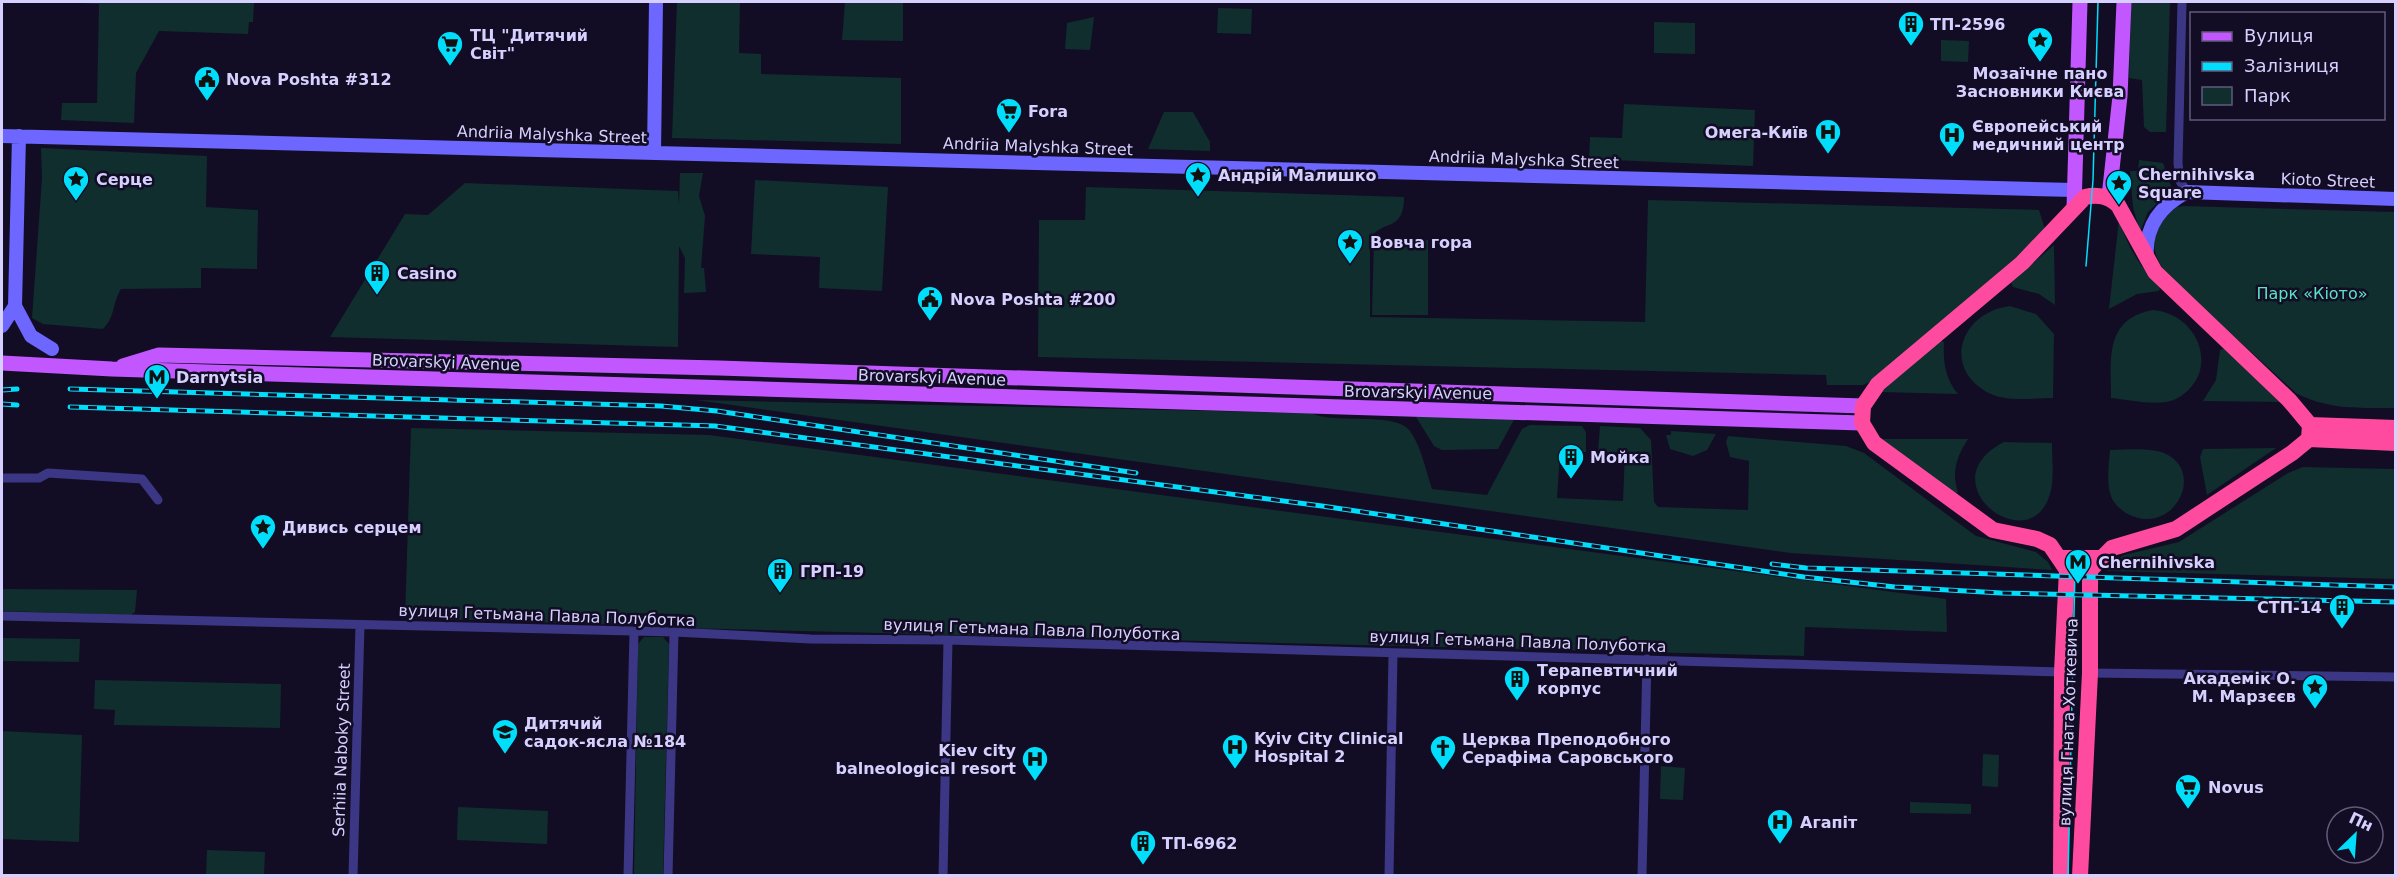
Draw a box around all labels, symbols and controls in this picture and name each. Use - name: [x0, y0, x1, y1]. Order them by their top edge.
- building icon: ТП-2596: [1896, 9, 1926, 47]
- legend: [2190, 12, 2385, 120]
- place label: ТП-2596: [1930, 15, 2005, 34]
- place icon: Мозаїчне пано Засновники Києва: [2025, 25, 2055, 63]
- text: Вулиця: [2244, 25, 2313, 46]
- place label: ТЦ "Дитячий Світ": [470, 26, 588, 63]
- supermarket icon: ТЦ "Дитячий Світ": [435, 29, 465, 67]
- text: Залізниця: [2244, 55, 2339, 76]
- public building icon: Nova Poshta #312: [192, 64, 222, 102]
- place label: Мозаїчне пано Засновники Києва: [1956, 64, 2124, 101]
- place label: Nova Poshta #312: [226, 70, 392, 89]
- text: Парк: [2244, 85, 2291, 106]
- supermarket icon: Fora: [994, 96, 1024, 134]
- place label: Fora: [1028, 102, 1068, 121]
- hospital icon: Омега-Київ: [1813, 117, 1843, 155]
- place label: Європейський медичний центр: [1972, 117, 2125, 154]
- hospital icon: Європейський медичний центр: [1937, 120, 1967, 158]
- street label: Andriia Malyshka Street: [457, 122, 647, 147]
- place label: Омега-Київ: [1705, 123, 1808, 142]
- street label: Andriia Malyshka Street: [943, 134, 1133, 159]
- street label: Andriia Malyshka Street: [1429, 147, 1619, 172]
- place icon: Андрій Малишко: [1183, 160, 1213, 198]
- place icon: Серце: [61, 164, 91, 202]
- place label: Chernihivska Square: [2138, 165, 2255, 202]
- place label: Андрій Малишко: [1218, 166, 1377, 185]
- place icon: Chernihivska Square: [2104, 168, 2134, 206]
- street label: Kioto Street: [2280, 169, 2376, 192]
- place label: Серце: [96, 170, 153, 189]
- place icon: Вовча гора: [1335, 227, 1365, 265]
- place label: Вовча гора: [1370, 233, 1472, 252]
- building icon: Casino: [362, 258, 392, 296]
- place label: Casino: [397, 264, 457, 283]
- public building icon: Nova Poshta #200: [915, 284, 945, 322]
- park label: Парк «Кіото»: [2256, 284, 2368, 303]
- place label: Nova Poshta #200: [950, 290, 1116, 309]
- street label: Brovarskyi Avenue: [372, 350, 520, 375]
- metro station icon: Darnytsia: [142, 362, 172, 400]
- street label: Brovarskyi Avenue: [858, 365, 1006, 390]
- place label: Darnytsia: [176, 368, 263, 387]
- street label: Brovarskyi Avenue: [1344, 382, 1492, 403]
- building icon: Мойка: [1556, 442, 1586, 480]
- place label: Мойка: [1590, 448, 1650, 467]
- place icon: Дивись серцем: [248, 512, 278, 550]
- place label: Дивись серцем: [282, 518, 422, 537]
- metro station icon: Chernihivska: [2063, 547, 2093, 585]
- place label: Chernihivska: [2098, 553, 2215, 572]
- building icon: ГРП-19: [765, 556, 795, 594]
- place label: ГРП-19: [800, 562, 864, 581]
- building icon: СТП-14: [2327, 592, 2357, 630]
- place label: СТП-14: [2257, 598, 2322, 617]
- street label: вулиця Гетьмана Павла Полуботка: [398, 601, 696, 630]
- street label: вулиця Гетьмана Павла Полуботка: [883, 615, 1181, 644]
- street label: вулиця Гната Хоткевича: [2055, 618, 2082, 826]
- street label: вулиця Гетьмана Павла Полуботка: [1369, 627, 1667, 656]
- place label: Терапевтичний корпус: [1537, 661, 1678, 698]
- street label: Serhiia Naboky Street: [329, 663, 354, 837]
- building icon: Терапевтичний корпус: [1502, 664, 1532, 702]
- place label: Академік О. М. Марзєєв: [2184, 669, 2296, 706]
- place icon: Академік О. М. Марзєєв: [2300, 672, 2330, 710]
- place label: Дитячий садок-ясла №184: [524, 714, 686, 751]
- school or university icon: Дитячий садок-ясла №184: [490, 717, 520, 755]
- place label: Kyiv City Clinical Hospital 2: [1254, 729, 1404, 766]
- place label: Церква Преподобного Серафіма Саровського: [1462, 730, 1674, 767]
- hospital icon: Kyiv City Clinical Hospital 2: [1220, 732, 1250, 770]
- church icon: Церква Преподобного Серафіма Саровського: [1428, 733, 1458, 771]
- place label: Kiev city balneological resort: [835, 741, 1017, 778]
- hospital icon: Kiev city balneological resort: [1020, 744, 1050, 782]
- supermarket icon: Novus: [2173, 772, 2203, 810]
- place label: Novus: [2208, 778, 2264, 797]
- north arrow: [2325, 805, 2385, 865]
- hospital icon: Агапіт: [1765, 807, 1795, 845]
- text: Пн: [2346, 808, 2376, 836]
- place label: Агапіт: [1800, 813, 1858, 832]
- building icon: ТП-6962: [1128, 828, 1158, 866]
- place label: ТП-6962: [1162, 834, 1237, 853]

